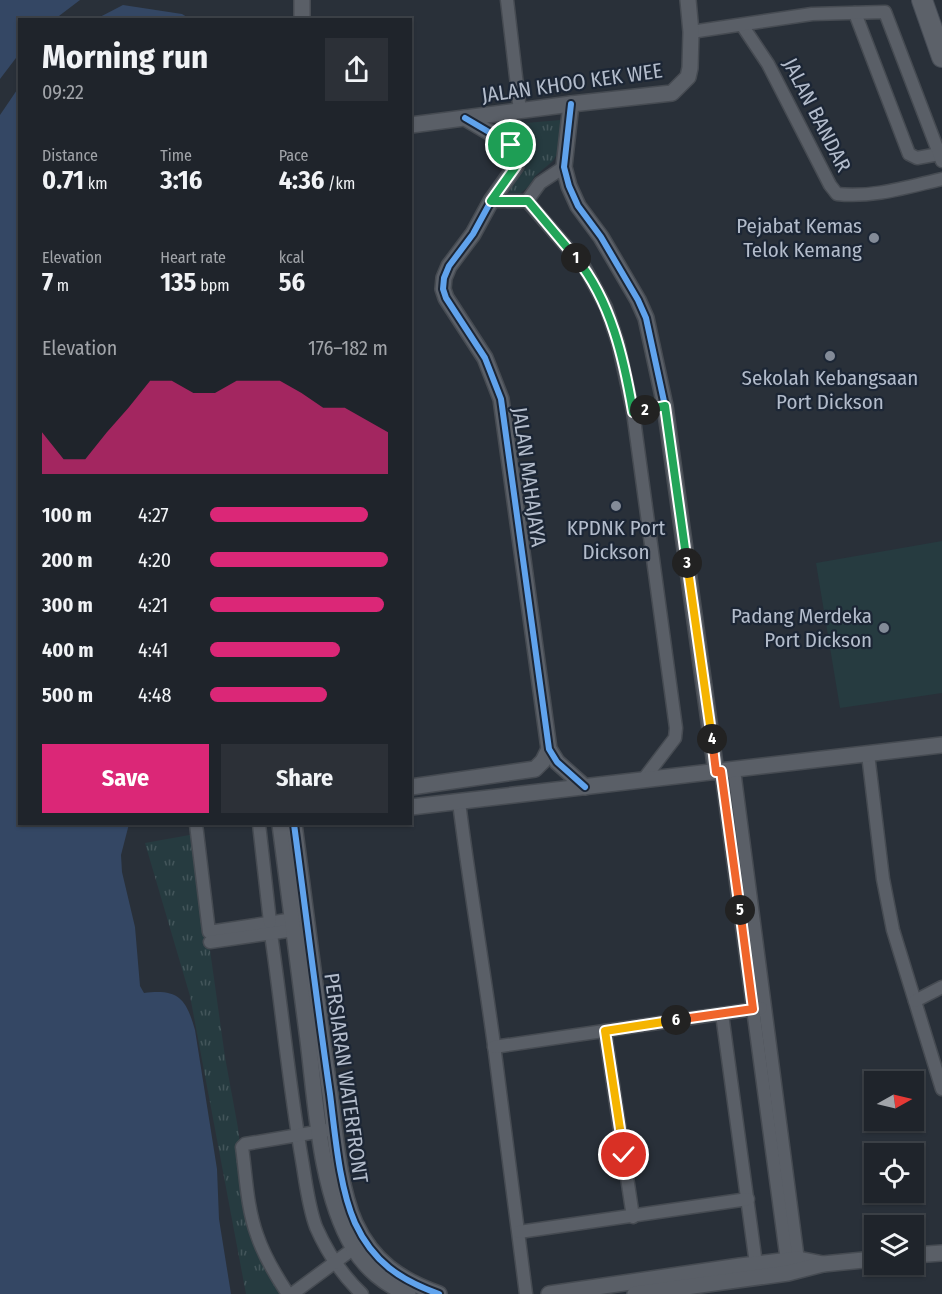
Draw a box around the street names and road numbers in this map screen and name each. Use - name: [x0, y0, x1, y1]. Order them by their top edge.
- street label: JALAN BANDAR: [777, 54, 857, 177]
- street label: JALAN KHOO KEK WEE: [480, 57, 664, 109]
- street label: JALAN MAHAJAYA: [506, 405, 552, 549]
- street label: PERSIARAN WATERFRONT: [318, 971, 374, 1185]

